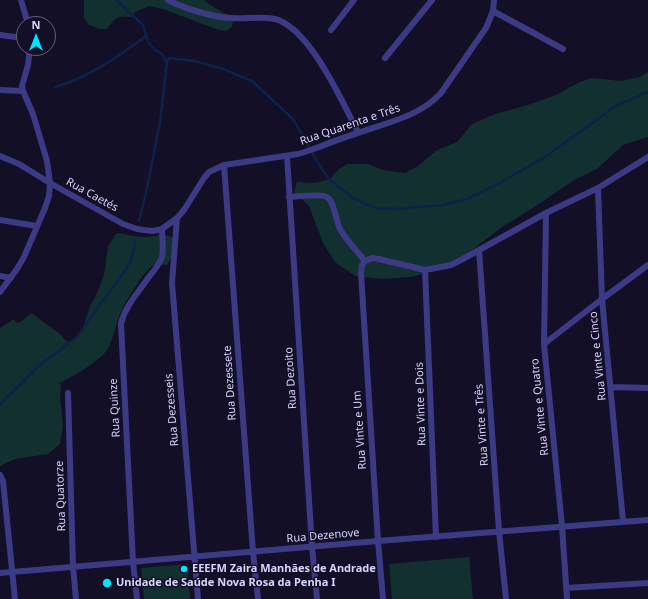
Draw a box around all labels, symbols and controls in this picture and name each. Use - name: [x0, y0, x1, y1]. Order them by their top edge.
- north arrow: [16, 16, 56, 56]
- text: N: [32, 17, 40, 32]
- street label: Rua Quarenta e Três: [298, 102, 402, 148]
- street label: Rua Caetés: [64, 175, 120, 215]
- street label: Rua Vinte e Cinco: [587, 311, 609, 401]
- street label: Rua Dezessete: [221, 345, 239, 421]
- street label: Rua Dezoito: [282, 347, 300, 409]
- street label: Rua Vinte e Quatro: [528, 358, 552, 456]
- street label: Rua Vinte e Dois: [413, 362, 429, 446]
- street label: Rua Dezesseis: [162, 373, 182, 447]
- street label: Rua Quinze: [107, 378, 123, 438]
- street label: Rua Vinte e Três: [473, 383, 491, 467]
- street label: Rua Vinte e Um: [351, 390, 369, 470]
- street label: Rua Quatorze: [53, 460, 69, 532]
- street label: Rua Dezenove: [286, 526, 360, 546]
- place label: EEEFM Zaira Manhães de Andrade: [192, 562, 376, 576]
- marker: EEEFM Zaira Manhães de Andrade: [179, 564, 189, 574]
- place label: Unidade de Saúde Nova Rosa da Penha I: [116, 576, 335, 590]
- marker: Unidade de Saúde Nova Rosa da Penha I: [101, 577, 113, 589]

